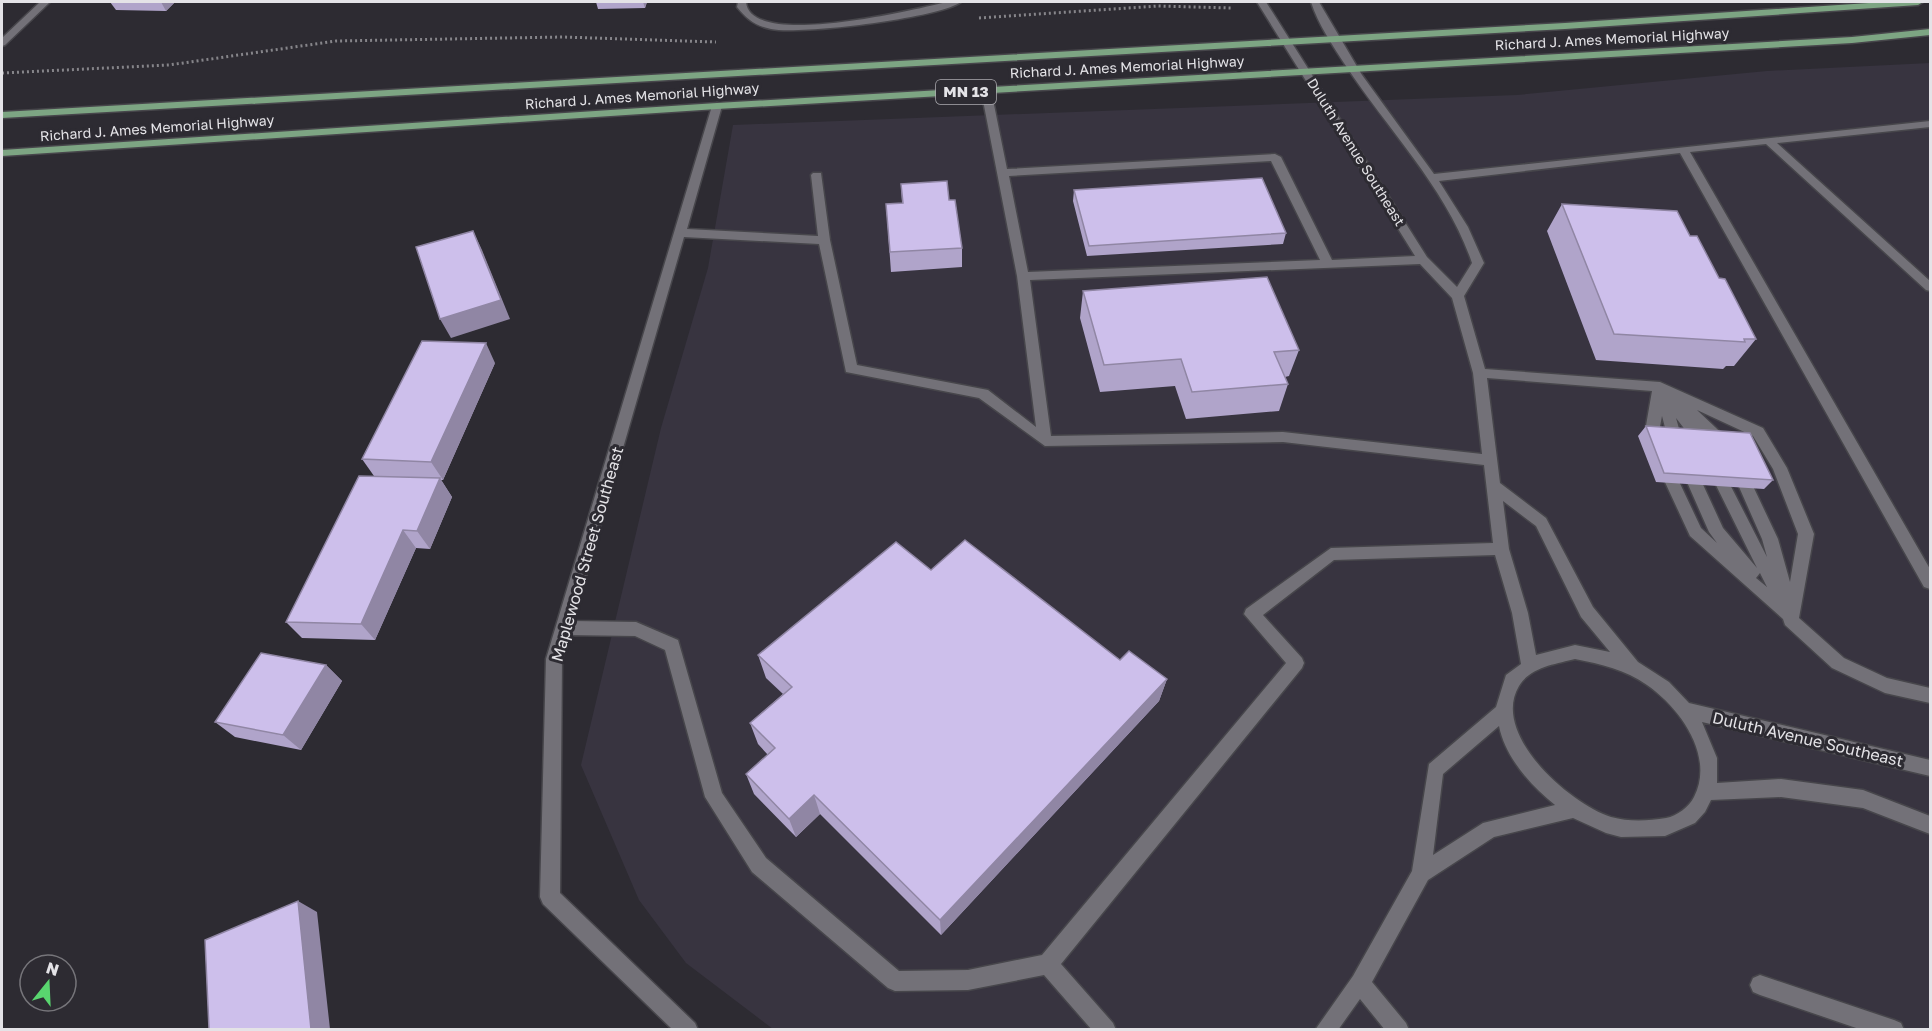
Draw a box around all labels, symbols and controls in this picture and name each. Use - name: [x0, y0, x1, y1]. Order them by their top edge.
- street label: Richard J. Ames Memorial Highway: [1494, 24, 1730, 53]
- street label: Richard J. Ames Memorial Highway: [1009, 52, 1245, 81]
- street label: Duluth Avenue Southeast: [1304, 75, 1409, 229]
- street label: Richard J. Ames Memorial Highway: [524, 79, 760, 112]
- road number: MN 13: [936, 80, 996, 104]
- street label: Richard J. Ames Memorial Highway: [39, 111, 275, 144]
- street label: Maplewood Street Southeast: [547, 444, 627, 664]
- street label: Duluth Avenue Southeast: [1711, 707, 1905, 771]
- north arrow: [18, 953, 78, 1013]
- text: N: [44, 957, 62, 980]

